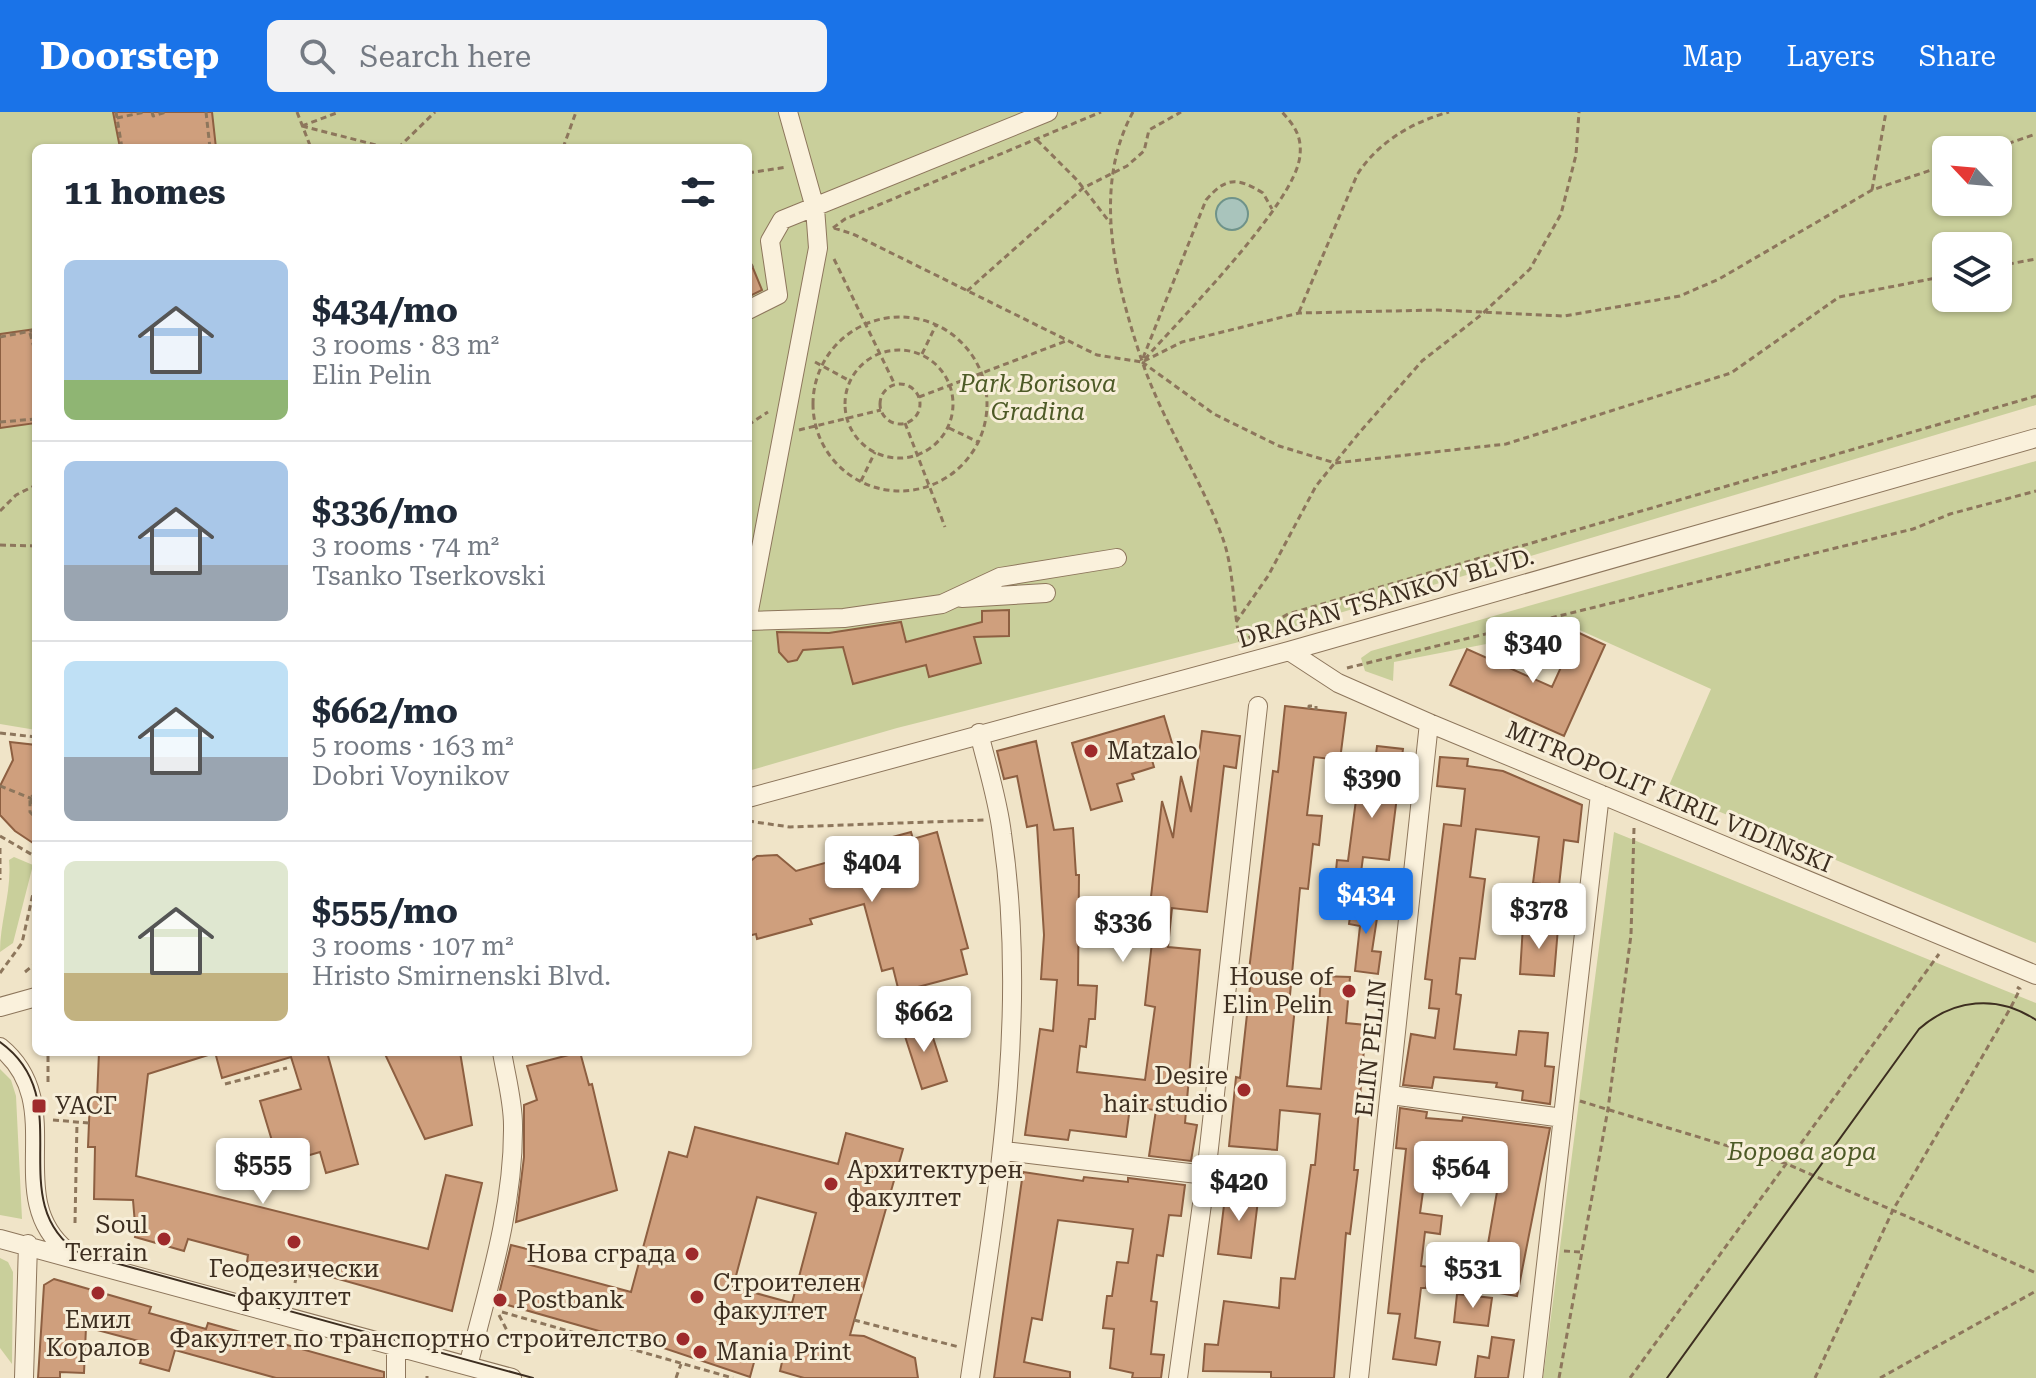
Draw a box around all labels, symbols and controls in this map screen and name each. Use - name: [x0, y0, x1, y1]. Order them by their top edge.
- search box: [267, 20, 827, 92]
- text: Doorstep: [40, 34, 219, 78]
- icon: search: [295, 34, 339, 78]
- text: Search here: [359, 39, 531, 74]
- text: Map: [1683, 40, 1742, 73]
- text: Layers: [1786, 40, 1875, 73]
- text: Share: [1919, 40, 1996, 73]
- north arrow: [1932, 136, 2012, 216]
- map controls: [1932, 136, 2012, 312]
- icon: filters: [676, 170, 720, 214]
- text: 11 homes: [64, 172, 226, 212]
- button: layers: [1932, 232, 2012, 312]
- text: $434/mo: [312, 290, 458, 330]
- icon: home: [128, 292, 224, 388]
- text: 3 rooms · 83 m²: [312, 330, 499, 360]
- text: Elin Pelin: [312, 360, 432, 390]
- park label: Park Borisova Gradina: [959, 370, 1116, 426]
- text: $336/mo: [312, 491, 458, 531]
- icon: home: [128, 493, 224, 589]
- text: 3 rooms · 74 m²: [312, 531, 499, 561]
- street label: DRAGAN TSANKOV BLVD.: [1235, 542, 1537, 654]
- text: Tsanko Tserkovski: [312, 561, 546, 591]
- pin: $340: [1486, 617, 1580, 685]
- text: $340: [1504, 628, 1562, 658]
- text: $662/mo: [312, 691, 458, 731]
- icon: home: [128, 693, 224, 789]
- street label: MITROPOLIT KIRIL VIDINSKI: [1502, 715, 1836, 879]
- text: 5 rooms · 163 m²: [312, 731, 514, 761]
- place label: Matzalo: [1107, 737, 1198, 765]
- marker: Matzalo: [1082, 742, 1100, 760]
- pin: $390: [1325, 752, 1419, 820]
- text: Dobri Voynikov: [312, 761, 509, 791]
- text: $390: [1343, 763, 1401, 793]
- pin: $404: [825, 836, 919, 904]
- text: $404: [843, 847, 901, 877]
- pin: $434: [1319, 868, 1413, 936]
- text: $434: [1337, 879, 1395, 909]
- pin: $378: [1492, 883, 1586, 951]
- text: $555/mo: [312, 891, 458, 931]
- icon: home: [128, 893, 224, 989]
- text: $378: [1510, 894, 1568, 924]
- pin: $336: [1076, 896, 1170, 964]
- text: $336: [1094, 907, 1152, 937]
- text: 3 rooms · 107 m²: [312, 931, 514, 961]
- text: Hristo Smirnenski Blvd.: [312, 961, 611, 991]
- place label: House of Elin Pelin: [1223, 963, 1334, 1019]
- street label: ELIN PELIN: [1350, 978, 1392, 1118]
- marker: House of Elin Pelin: [1340, 982, 1358, 1000]
- pin: $662: [877, 986, 971, 1054]
- text: $662: [895, 997, 953, 1027]
- place label: Desire hair studio: [1103, 1062, 1228, 1118]
- marker: Desire hair studio: [1235, 1081, 1253, 1099]
- place label: УАСГ: [55, 1092, 117, 1120]
- marker: УАСГ: [30, 1097, 48, 1115]
- pin: $555: [216, 1138, 310, 1206]
- park label: Борова гора: [1727, 1138, 1876, 1166]
- pin: $564: [1414, 1141, 1508, 1209]
- text: $555: [234, 1149, 292, 1179]
- text: $564: [1432, 1152, 1490, 1182]
- pin: $420: [1192, 1155, 1286, 1223]
- place label: Архитектурен факултет: [847, 1156, 1023, 1212]
- text: $420: [1210, 1166, 1268, 1196]
- marker: Архитектурен факултет: [822, 1175, 840, 1193]
- place label: Soul Terrain: [65, 1211, 148, 1267]
- marker: Soul Terrain: [155, 1230, 173, 1248]
- marker: Геодезически факултет: [285, 1233, 303, 1251]
- place label: Нова сграда: [527, 1240, 676, 1268]
- pin: $531: [1426, 1242, 1520, 1310]
- marker: Нова сграда: [683, 1245, 701, 1263]
- text: $531: [1444, 1253, 1502, 1283]
- place label: Геодезически факултет: [209, 1255, 379, 1311]
- place label: Строителен факултет: [713, 1269, 861, 1325]
- marker: Емил Коралов: [89, 1284, 107, 1302]
- place label: Postbank: [516, 1286, 625, 1314]
- marker: Строителен факултет: [688, 1288, 706, 1306]
- marker: Postbank: [491, 1291, 509, 1309]
- place label: Емил Коралов: [46, 1306, 150, 1362]
- place label: Факултет по транспортно строителство: [169, 1325, 667, 1353]
- marker: Факултет по транспортно строителство: [674, 1330, 692, 1348]
- place label: Mania Print: [716, 1338, 851, 1366]
- marker: Mania Print: [691, 1343, 709, 1361]

